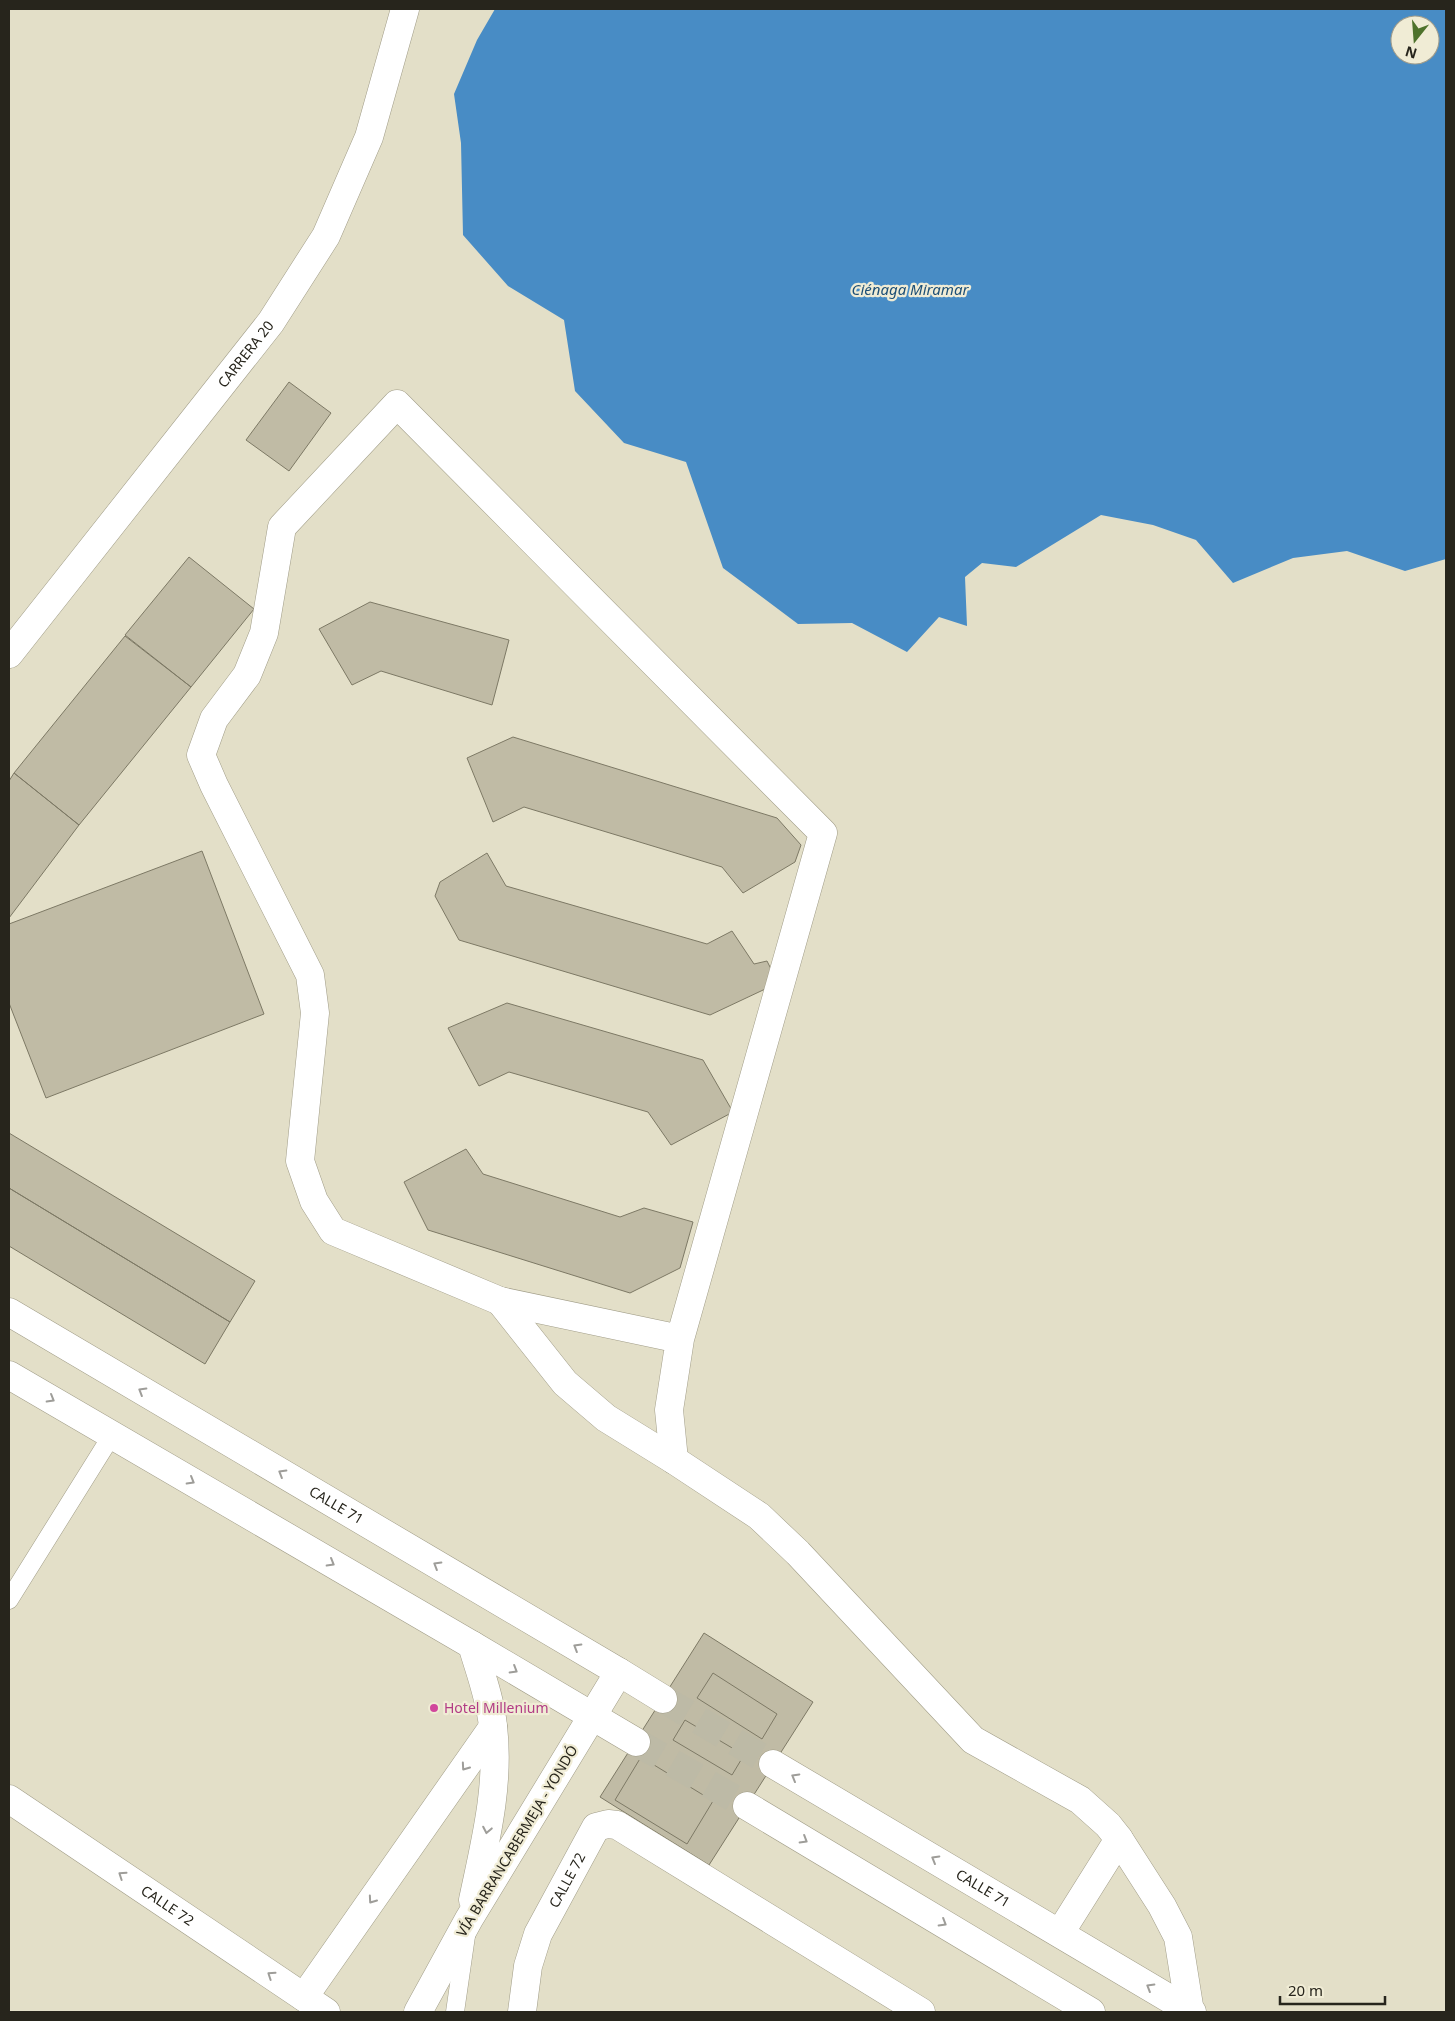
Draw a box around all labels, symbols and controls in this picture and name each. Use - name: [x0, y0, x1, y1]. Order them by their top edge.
- north arrow: [1390, 15, 1440, 65]
- text: N: [1403, 42, 1419, 64]
- water label: Ciénaga Miramar: [852, 279, 969, 299]
- street label: CARRERA 20: [213, 316, 278, 391]
- one-way arrow: [139, 1387, 148, 1397]
- one-way arrow: [45, 1393, 54, 1403]
- one-way arrow: [279, 1470, 288, 1480]
- one-way arrow: [186, 1475, 195, 1485]
- street label: CALLE 71: [306, 1481, 367, 1528]
- one-way arrow: [326, 1557, 335, 1567]
- one-way arrow: [434, 1561, 443, 1571]
- one-way arrow: [574, 1644, 583, 1654]
- one-way arrow: [508, 1663, 517, 1673]
- place label: Hotel Millenium: [444, 1698, 548, 1717]
- marker: Hotel Millenium: [428, 1702, 440, 1714]
- street label: VÍA BARRANCABERMEJA - YONDÓ: [452, 1741, 582, 1940]
- one-way arrow: [462, 1761, 471, 1770]
- one-way arrow: [791, 1773, 800, 1783]
- one-way arrow: [483, 1826, 493, 1835]
- one-way arrow: [798, 1833, 807, 1843]
- street label: CALLE 72: [544, 1849, 589, 1911]
- one-way arrow: [932, 1856, 941, 1866]
- street label: CALLE 71: [953, 1864, 1014, 1911]
- one-way arrow: [118, 1872, 128, 1881]
- street label: CALLE 72: [138, 1881, 198, 1930]
- one-way arrow: [369, 1894, 378, 1903]
- one-way arrow: [938, 1917, 947, 1927]
- one-way arrow: [268, 1972, 277, 1981]
- scale bar: [1280, 1974, 1385, 2006]
- text: 20 m: [1288, 1980, 1323, 2000]
- one-way arrow: [1146, 1984, 1155, 1994]

